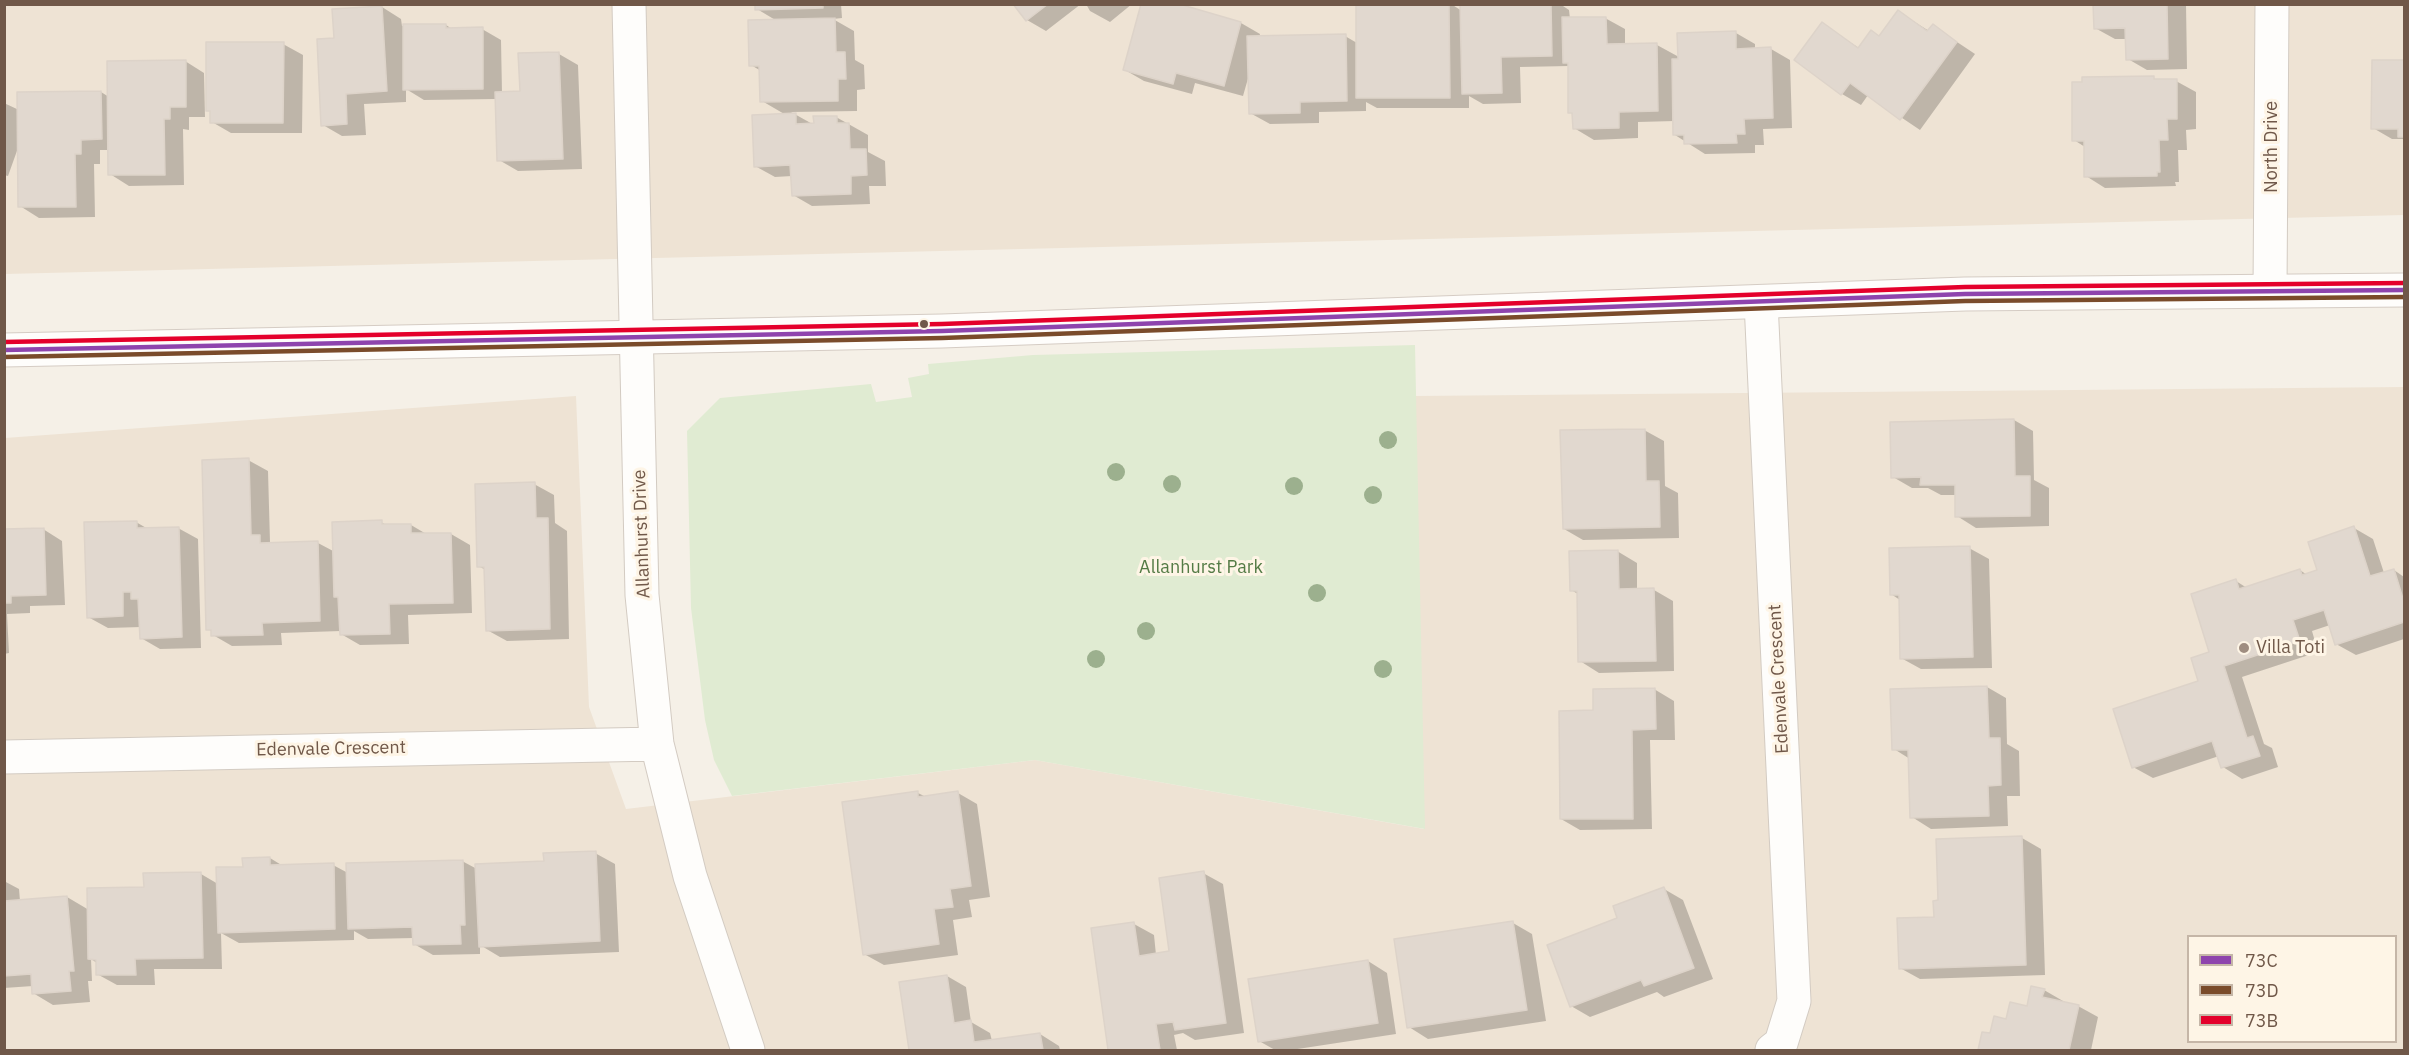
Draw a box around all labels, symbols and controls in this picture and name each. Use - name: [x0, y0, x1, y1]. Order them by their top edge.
- street label: North Drive: [2261, 101, 2283, 193]
- unlabelled marker: [918, 318, 930, 330]
- street label: Allanhurst Drive: [629, 469, 655, 599]
- park label: Allanhurst Park: [1139, 557, 1263, 579]
- street label: Edenvale Crescent: [1764, 604, 1794, 754]
- place label: Villa Toti: [2256, 637, 2325, 659]
- marker: Villa Toti: [2237, 641, 2251, 655]
- street label: Edenvale Crescent: [256, 737, 406, 761]
- legend: [2187, 935, 2397, 1043]
- text: 73C: [2245, 949, 2278, 972]
- text: 73D: [2245, 979, 2279, 1002]
- text: 73B: [2245, 1009, 2278, 1032]

